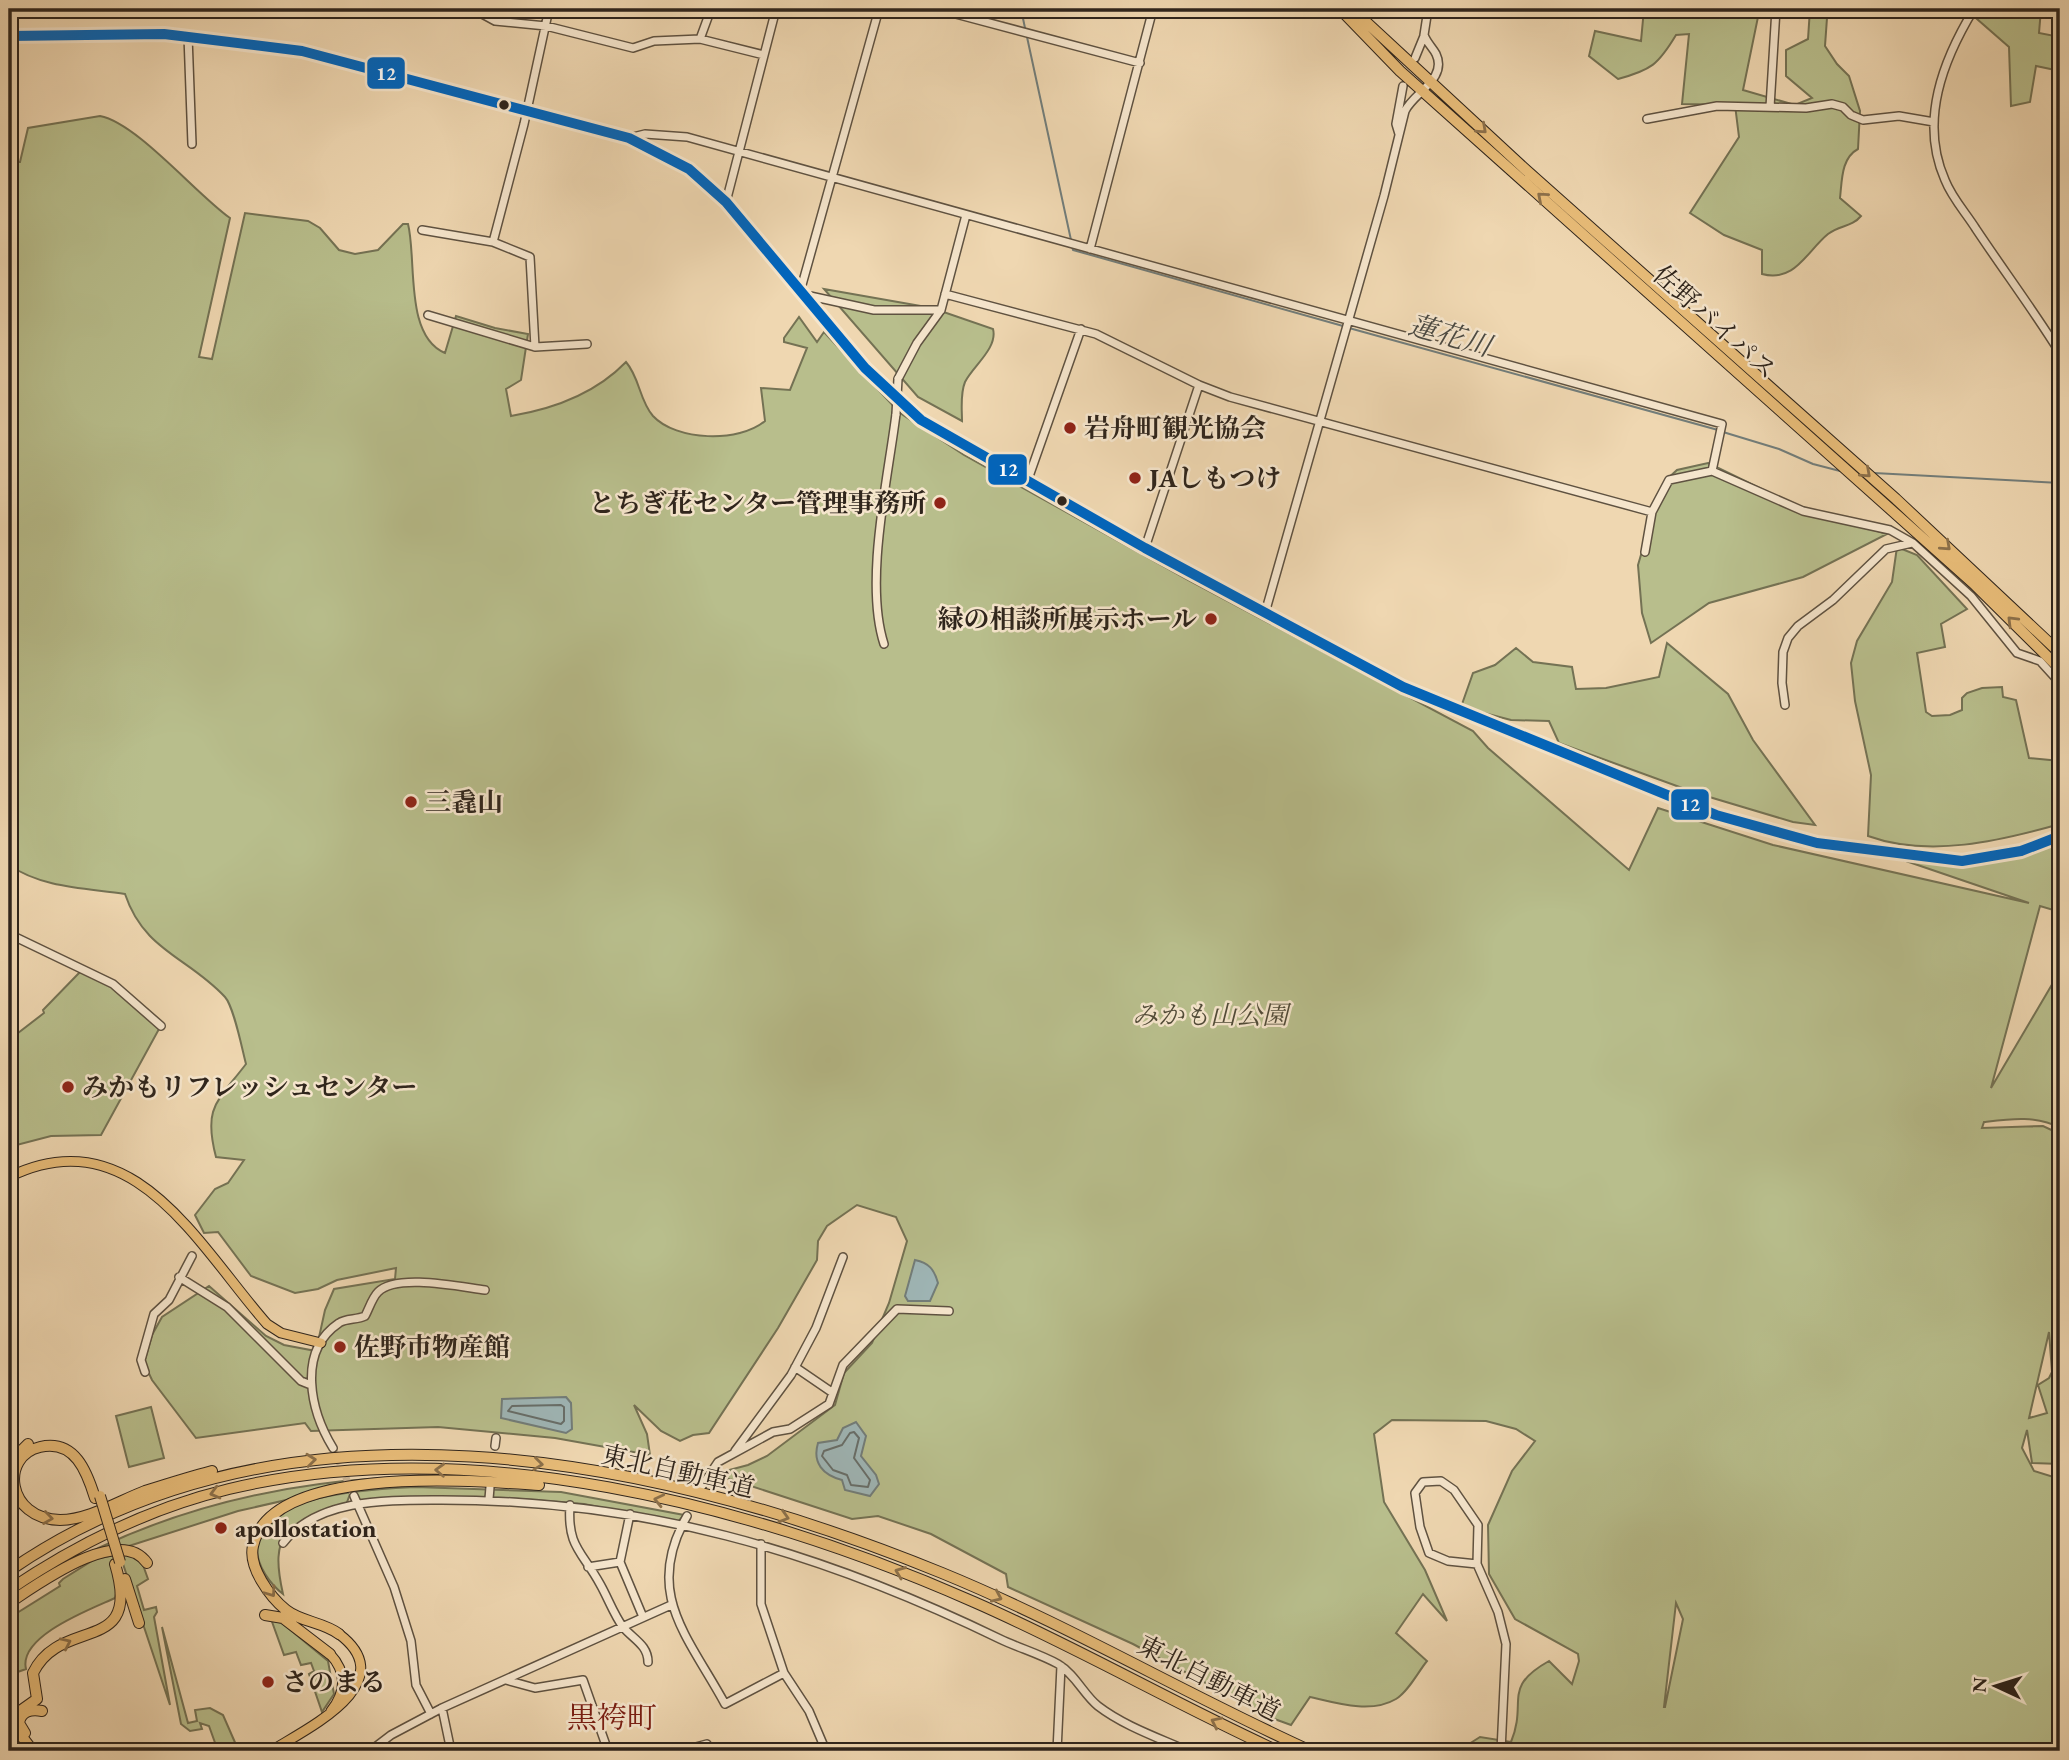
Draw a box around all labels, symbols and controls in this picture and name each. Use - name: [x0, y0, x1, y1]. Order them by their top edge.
- line badge: 12: [366, 56, 406, 90]
- text: 12: [376, 61, 396, 86]
- unlabelled marker: [497, 98, 511, 112]
- one-way arrow: [1474, 121, 1487, 134]
- one-way arrow: [1537, 193, 1550, 205]
- street label: 佐野バイパス: [1646, 257, 1784, 387]
- water label: 蓮花川: [1405, 306, 1498, 365]
- place label: 岩舟町観光協会: [1084, 411, 1266, 445]
- marker: 岩舟町観光協会: [1062, 420, 1078, 436]
- line badge: 12: [987, 453, 1028, 486]
- text: 12: [998, 457, 1018, 482]
- place label: JAしもつけ: [1146, 461, 1281, 495]
- one-way arrow: [1858, 465, 1871, 477]
- marker: JAしもつけ: [1127, 470, 1143, 486]
- place label: とちぎ花センター管理事務所: [589, 486, 926, 520]
- unlabelled marker: [1055, 494, 1069, 508]
- marker: とちぎ花センター管理事務所: [932, 495, 948, 511]
- one-way arrow: [1938, 537, 1951, 550]
- place label: 緑の相談所展示ホール: [938, 602, 1197, 636]
- marker: 緑の相談所展示ホール: [1203, 611, 1219, 627]
- one-way arrow: [2008, 616, 2021, 629]
- place label: 三毳山: [425, 785, 503, 819]
- line badge: 12: [1670, 788, 1710, 821]
- text: 12: [1680, 792, 1700, 817]
- marker: 三毳山: [403, 794, 419, 810]
- park label: みかも山公園: [1132, 998, 1292, 1032]
- place label: みかもリフレッシュセンター: [82, 1070, 417, 1104]
- marker: みかもリフレッシュセンター: [60, 1079, 76, 1095]
- place label: 佐野市物産館: [354, 1330, 510, 1364]
- marker: 佐野市物産館: [332, 1339, 348, 1355]
- street label: 東北自動車道: [598, 1437, 758, 1505]
- one-way arrow: [306, 1453, 317, 1468]
- one-way arrow: [532, 1457, 543, 1472]
- one-way arrow: [435, 1463, 446, 1478]
- one-way arrow: [209, 1485, 221, 1499]
- one-way arrow: [653, 1493, 665, 1508]
- one-way arrow: [777, 1509, 789, 1524]
- one-way arrow: [42, 1510, 54, 1525]
- place label: apollostation: [235, 1511, 377, 1545]
- marker: apollostation: [213, 1520, 229, 1536]
- one-way arrow: [895, 1566, 907, 1580]
- one-way arrow: [263, 1584, 275, 1597]
- one-way arrow: [989, 1589, 1002, 1603]
- street label: 東北自動車道: [1132, 1627, 1286, 1729]
- one-way arrow: [59, 1637, 71, 1651]
- north arrow: [1960, 1652, 2030, 1722]
- place label: さのまる: [282, 1665, 386, 1699]
- marker: さのまる: [260, 1674, 276, 1690]
- text: N: [1967, 1676, 1993, 1693]
- district label: 黒袴町: [567, 1698, 657, 1737]
- one-way arrow: [1211, 1716, 1223, 1730]

